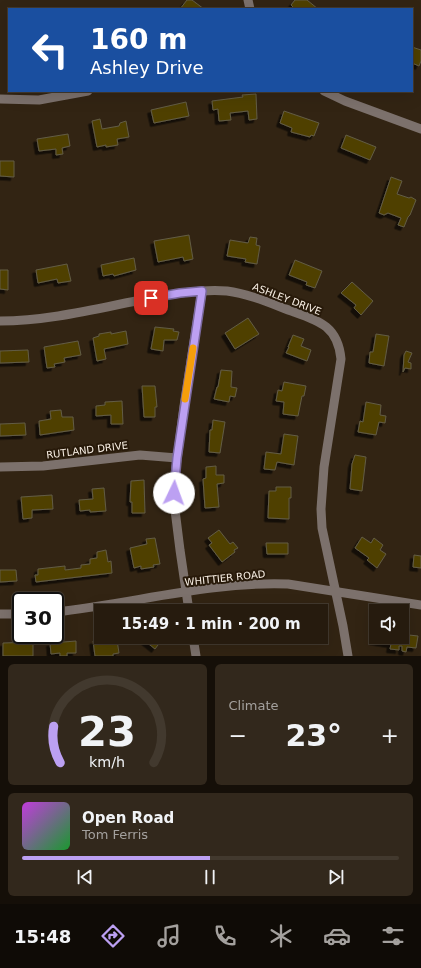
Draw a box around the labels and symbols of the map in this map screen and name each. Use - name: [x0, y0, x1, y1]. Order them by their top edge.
- pin: [134, 281, 168, 315]
- street label: ASHLEY DRIVE: [251, 281, 323, 317]
- street label: RUTLAND DRIVE: [46, 440, 128, 460]
- position arrow: [153, 472, 195, 514]
- street label: WHITTIER ROAD: [184, 568, 266, 588]
- speed limit sign: 30: [12, 592, 64, 644]

